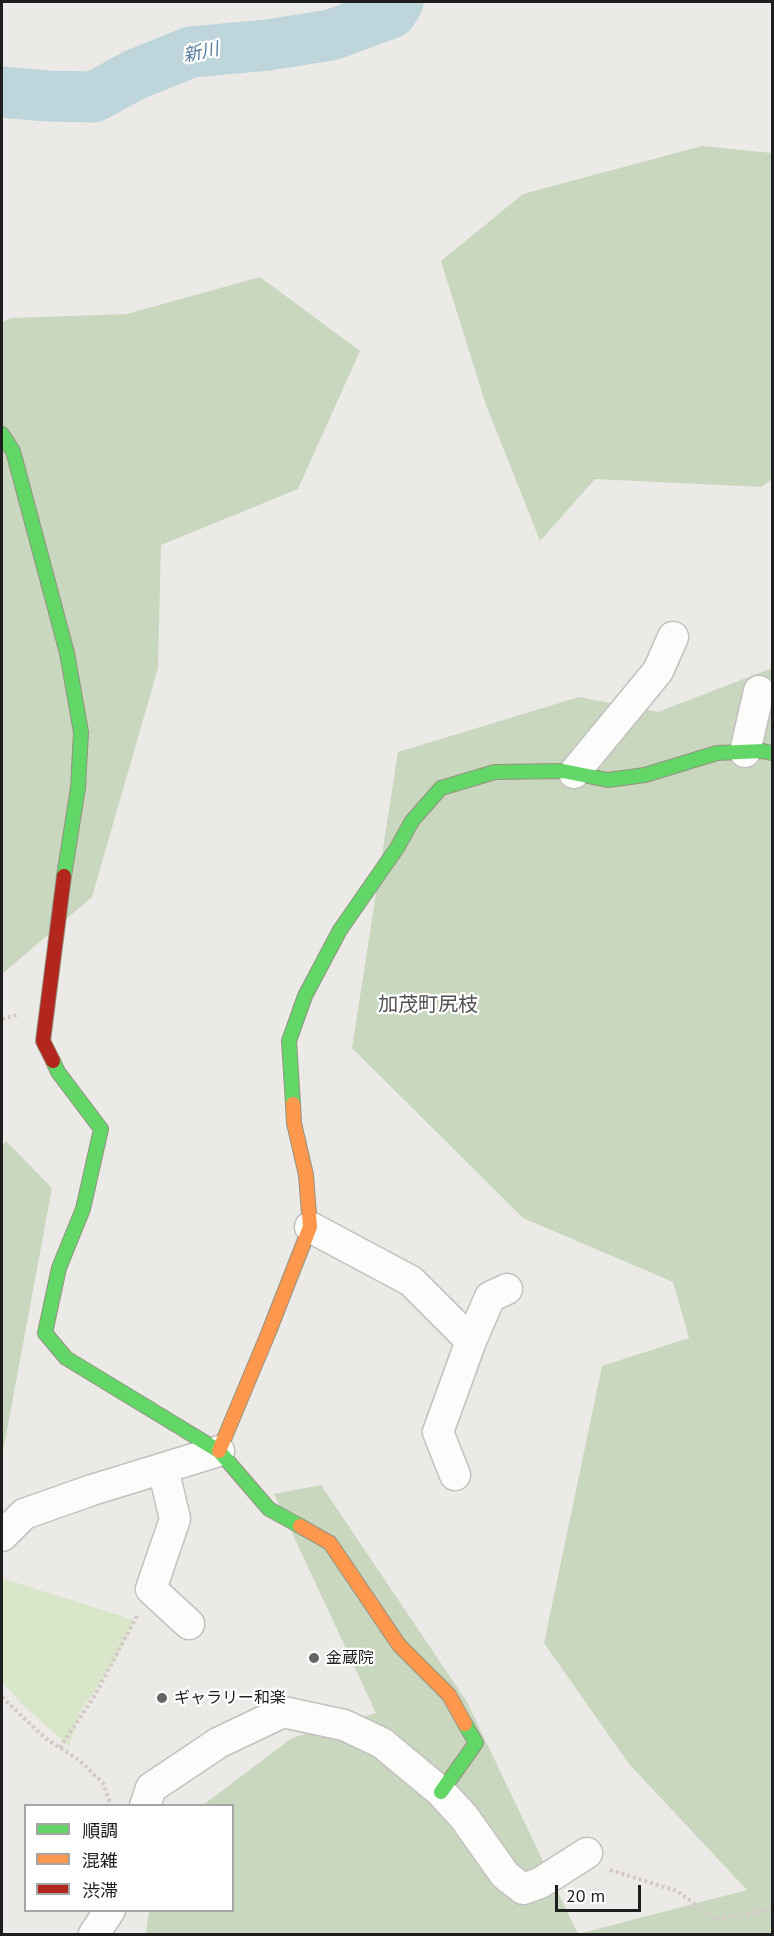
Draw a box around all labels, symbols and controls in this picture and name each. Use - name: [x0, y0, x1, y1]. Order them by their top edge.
- water label: 新川: [181, 39, 221, 67]
- district label: 加茂町尻枝: [378, 993, 478, 1017]
- place label: 金蔵院: [326, 1648, 374, 1668]
- marker: 金蔵院: [307, 1651, 321, 1665]
- place label: ギャラリー和楽: [174, 1688, 286, 1708]
- marker: ギャラリー和楽: [155, 1691, 169, 1705]
- legend: [24, 1804, 234, 1912]
- text: 順調: [82, 1819, 118, 1842]
- text: 混雑: [82, 1849, 118, 1872]
- scale bar: [558, 1873, 644, 1911]
- text: 渋滞: [82, 1879, 118, 1902]
- text: 20 m: [566, 1884, 605, 1907]

